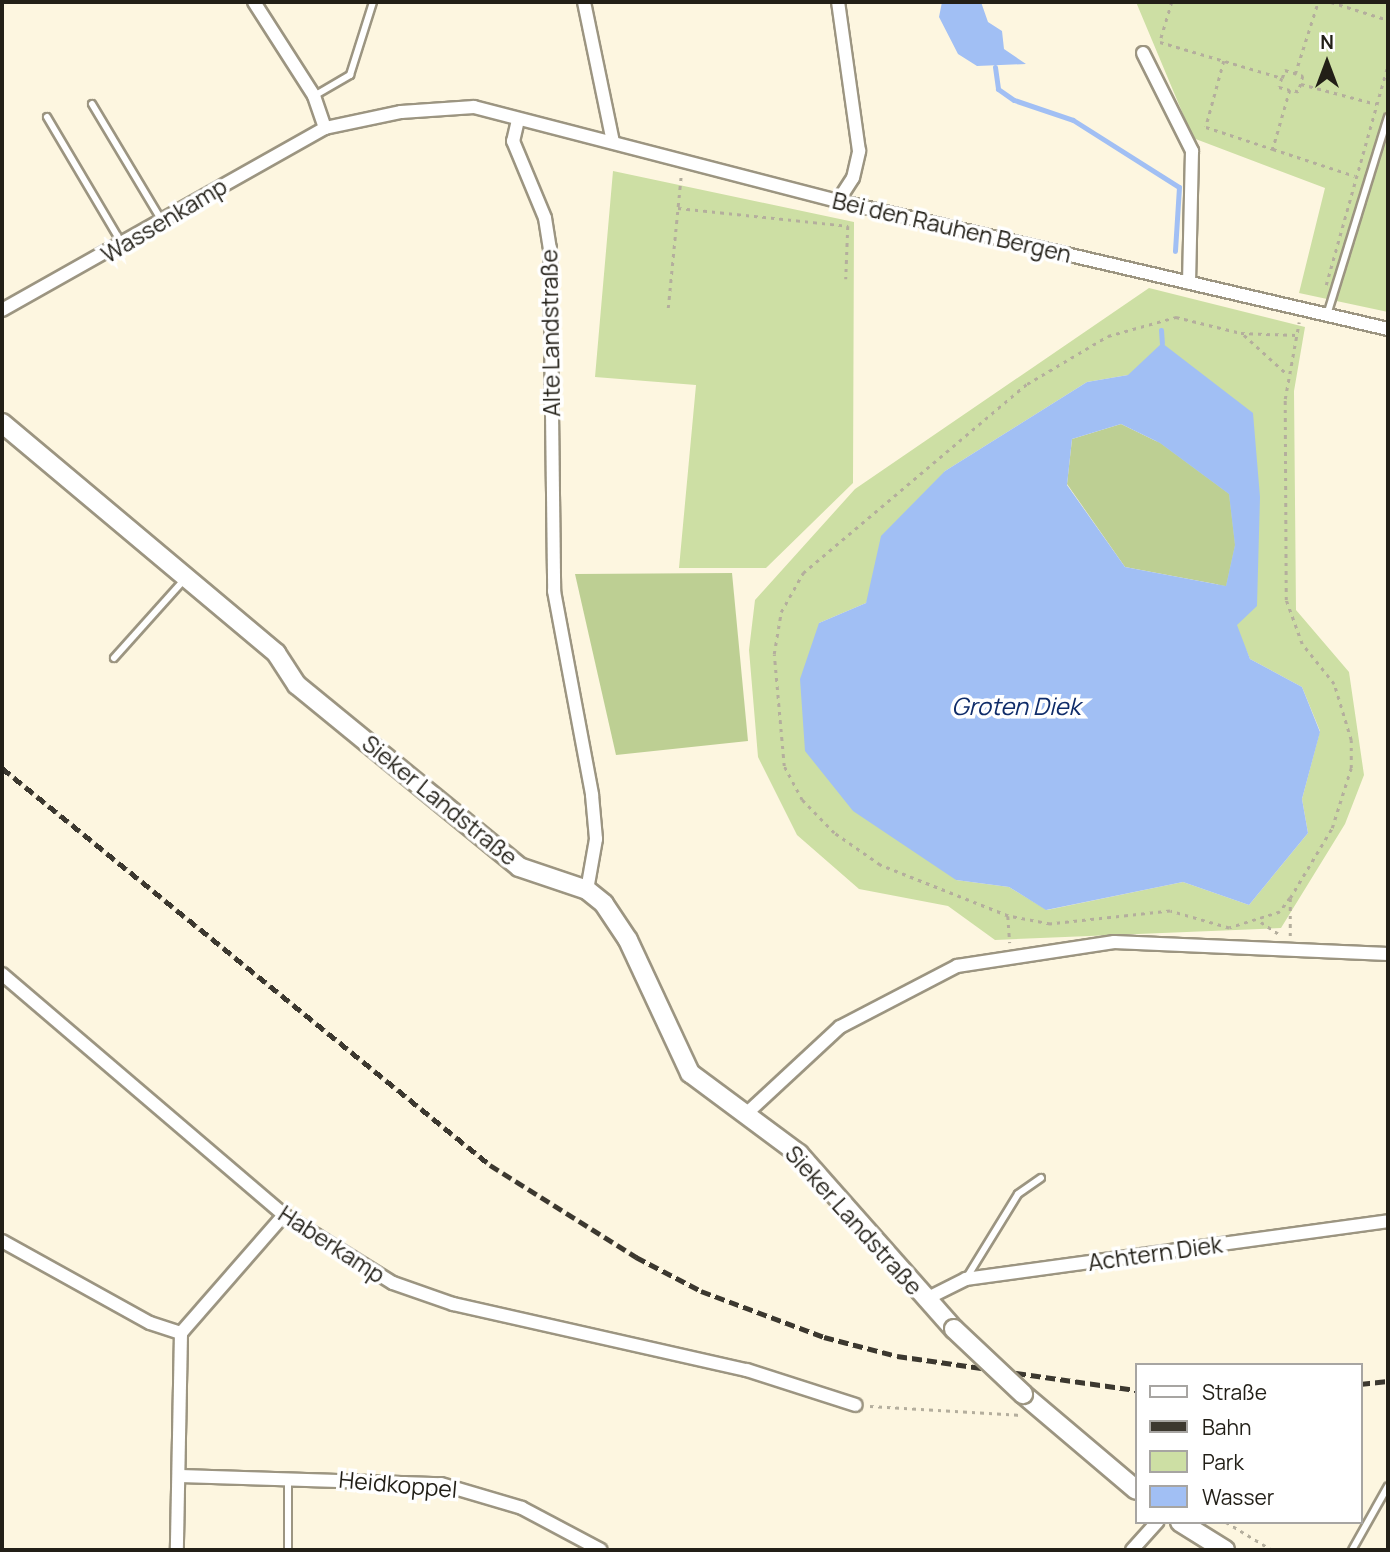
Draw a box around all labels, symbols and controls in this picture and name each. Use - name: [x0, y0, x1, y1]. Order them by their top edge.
- north arrow: [1292, 28, 1362, 98]
- text: N: [1320, 29, 1334, 55]
- street label: Wassenkamp: [96, 172, 232, 268]
- street label: Bei den Rauhen Bergen: [830, 186, 1074, 268]
- street label: Alte Landstraße: [535, 249, 565, 417]
- water label: Groten Diek: [951, 692, 1081, 720]
- street label: Sieker Landstraße: [357, 729, 523, 871]
- street label: Sieker Landstraße: [780, 1140, 928, 1300]
- street label: Haberkamp: [274, 1199, 390, 1289]
- street label: Achtern Diek: [1086, 1230, 1224, 1276]
- legend: [1134, 1363, 1362, 1524]
- text: Straße: [1202, 1378, 1267, 1406]
- text: Bahn: [1202, 1413, 1252, 1441]
- text: Park: [1202, 1448, 1244, 1476]
- street label: Heidkoppel: [338, 1465, 458, 1503]
- text: Wasser: [1202, 1483, 1274, 1511]

